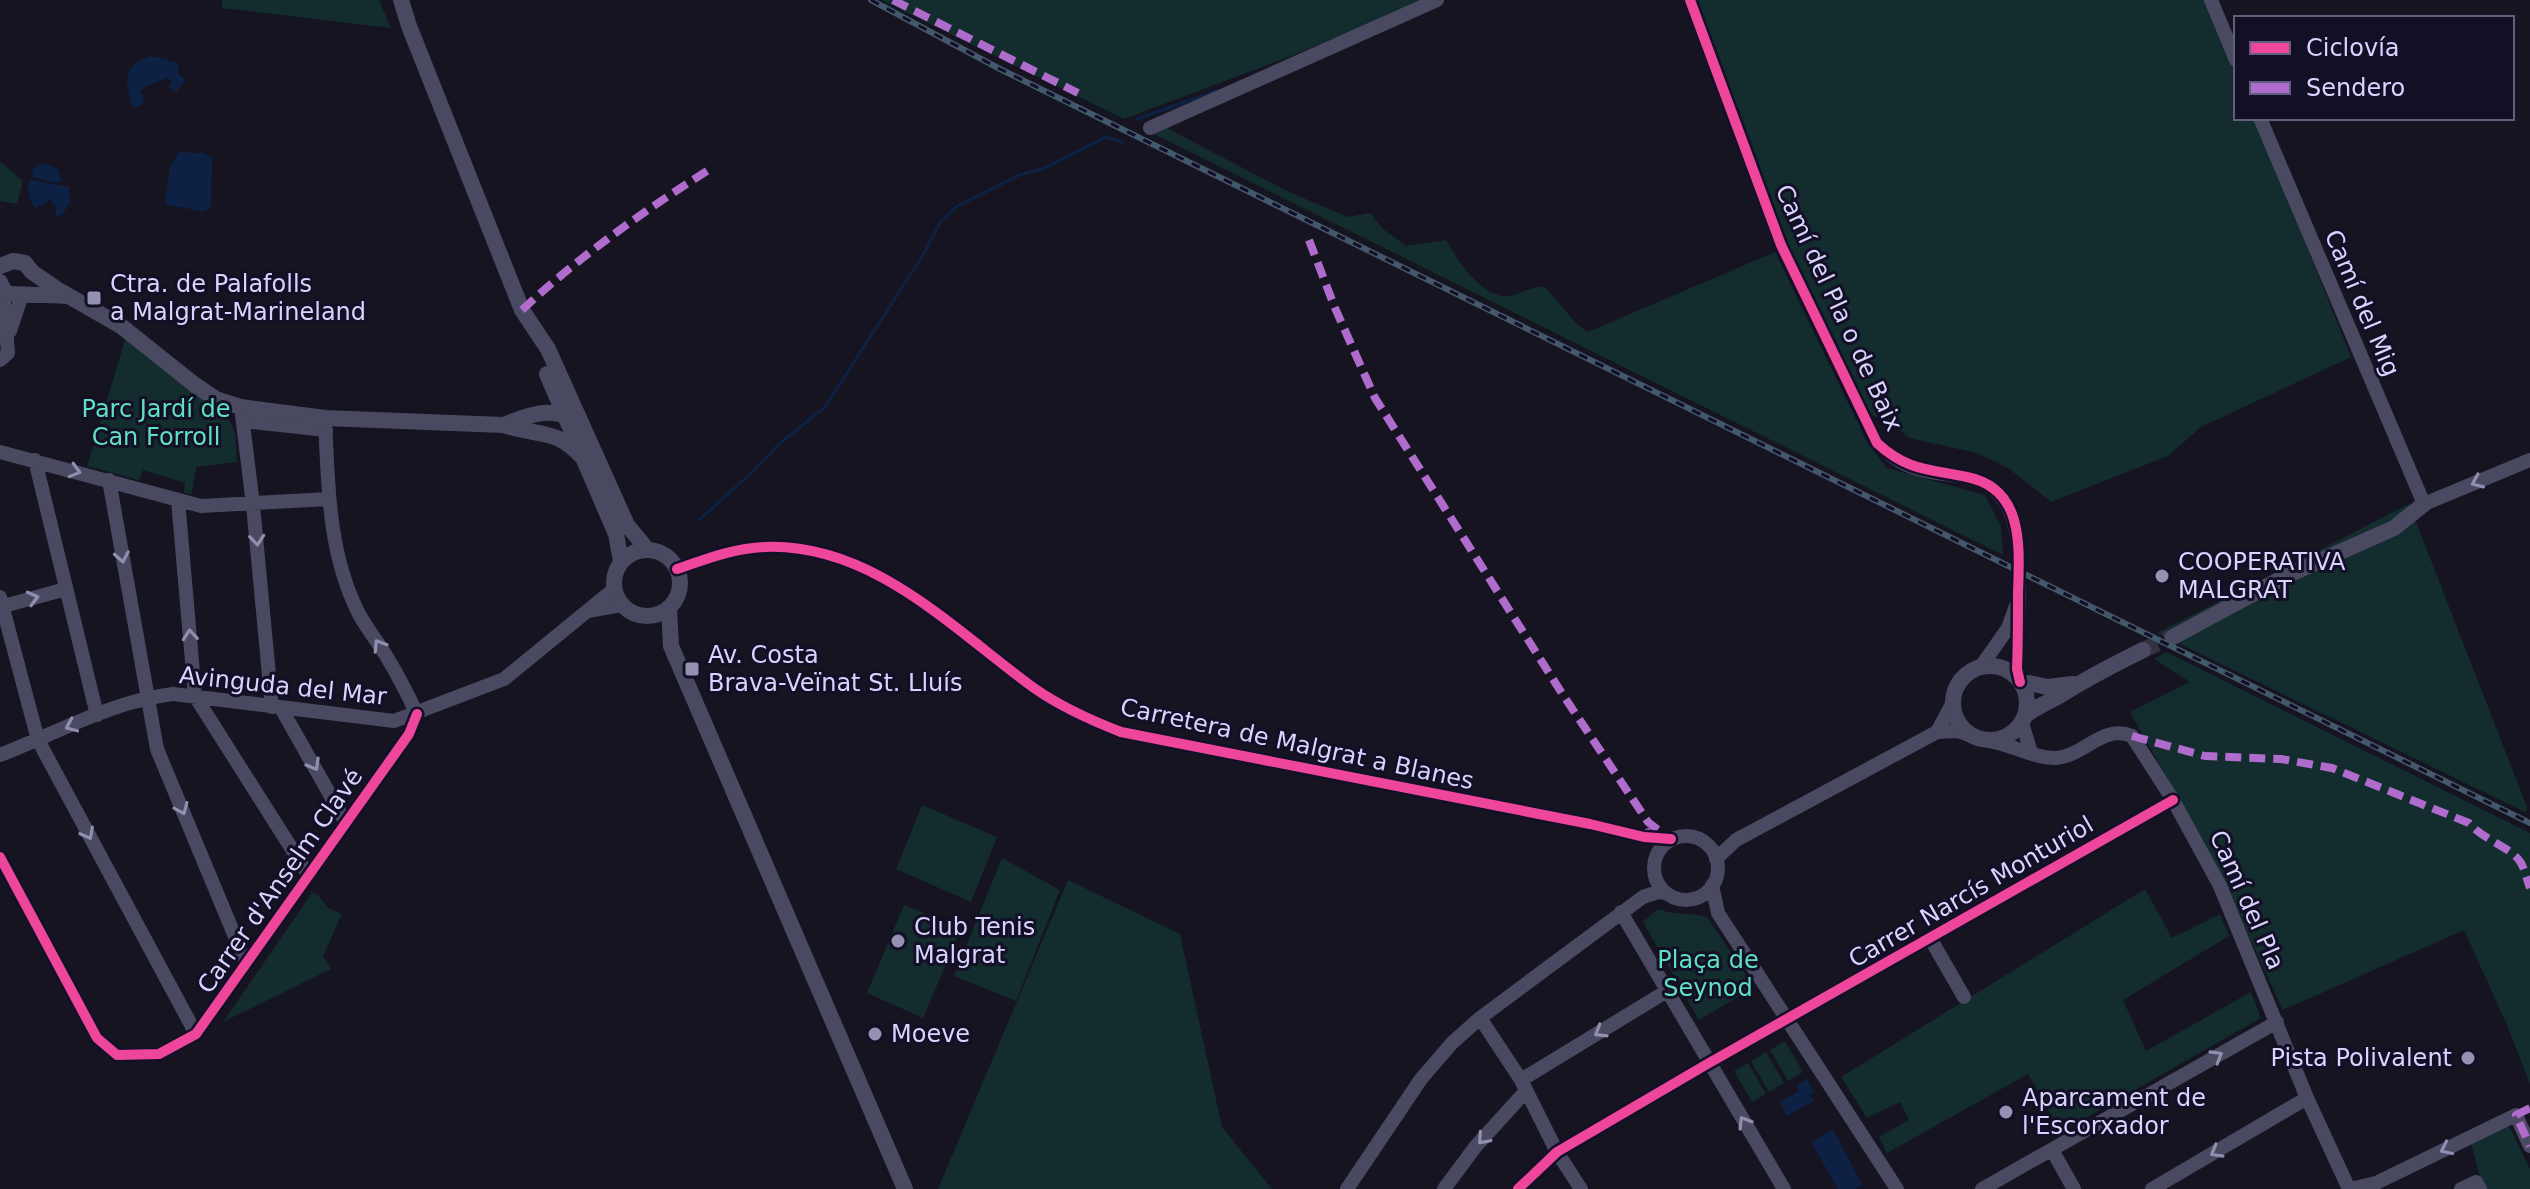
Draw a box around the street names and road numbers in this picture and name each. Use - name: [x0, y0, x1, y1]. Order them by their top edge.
- street label: Camí del Pla o de Baix: [1769, 180, 1909, 436]
- street label: Camí del Mig: [2319, 226, 2405, 380]
- street label: Avinguda del Mar: [178, 661, 388, 711]
- street label: Carretera de Malgrat a Blanes: [1118, 693, 1476, 795]
- street label: Carrer d'Anselm Clavé: [192, 763, 368, 999]
- street label: Carrer Narcís Monturiol: [1844, 810, 2098, 974]
- street label: Camí del Pla: [2204, 826, 2290, 974]

